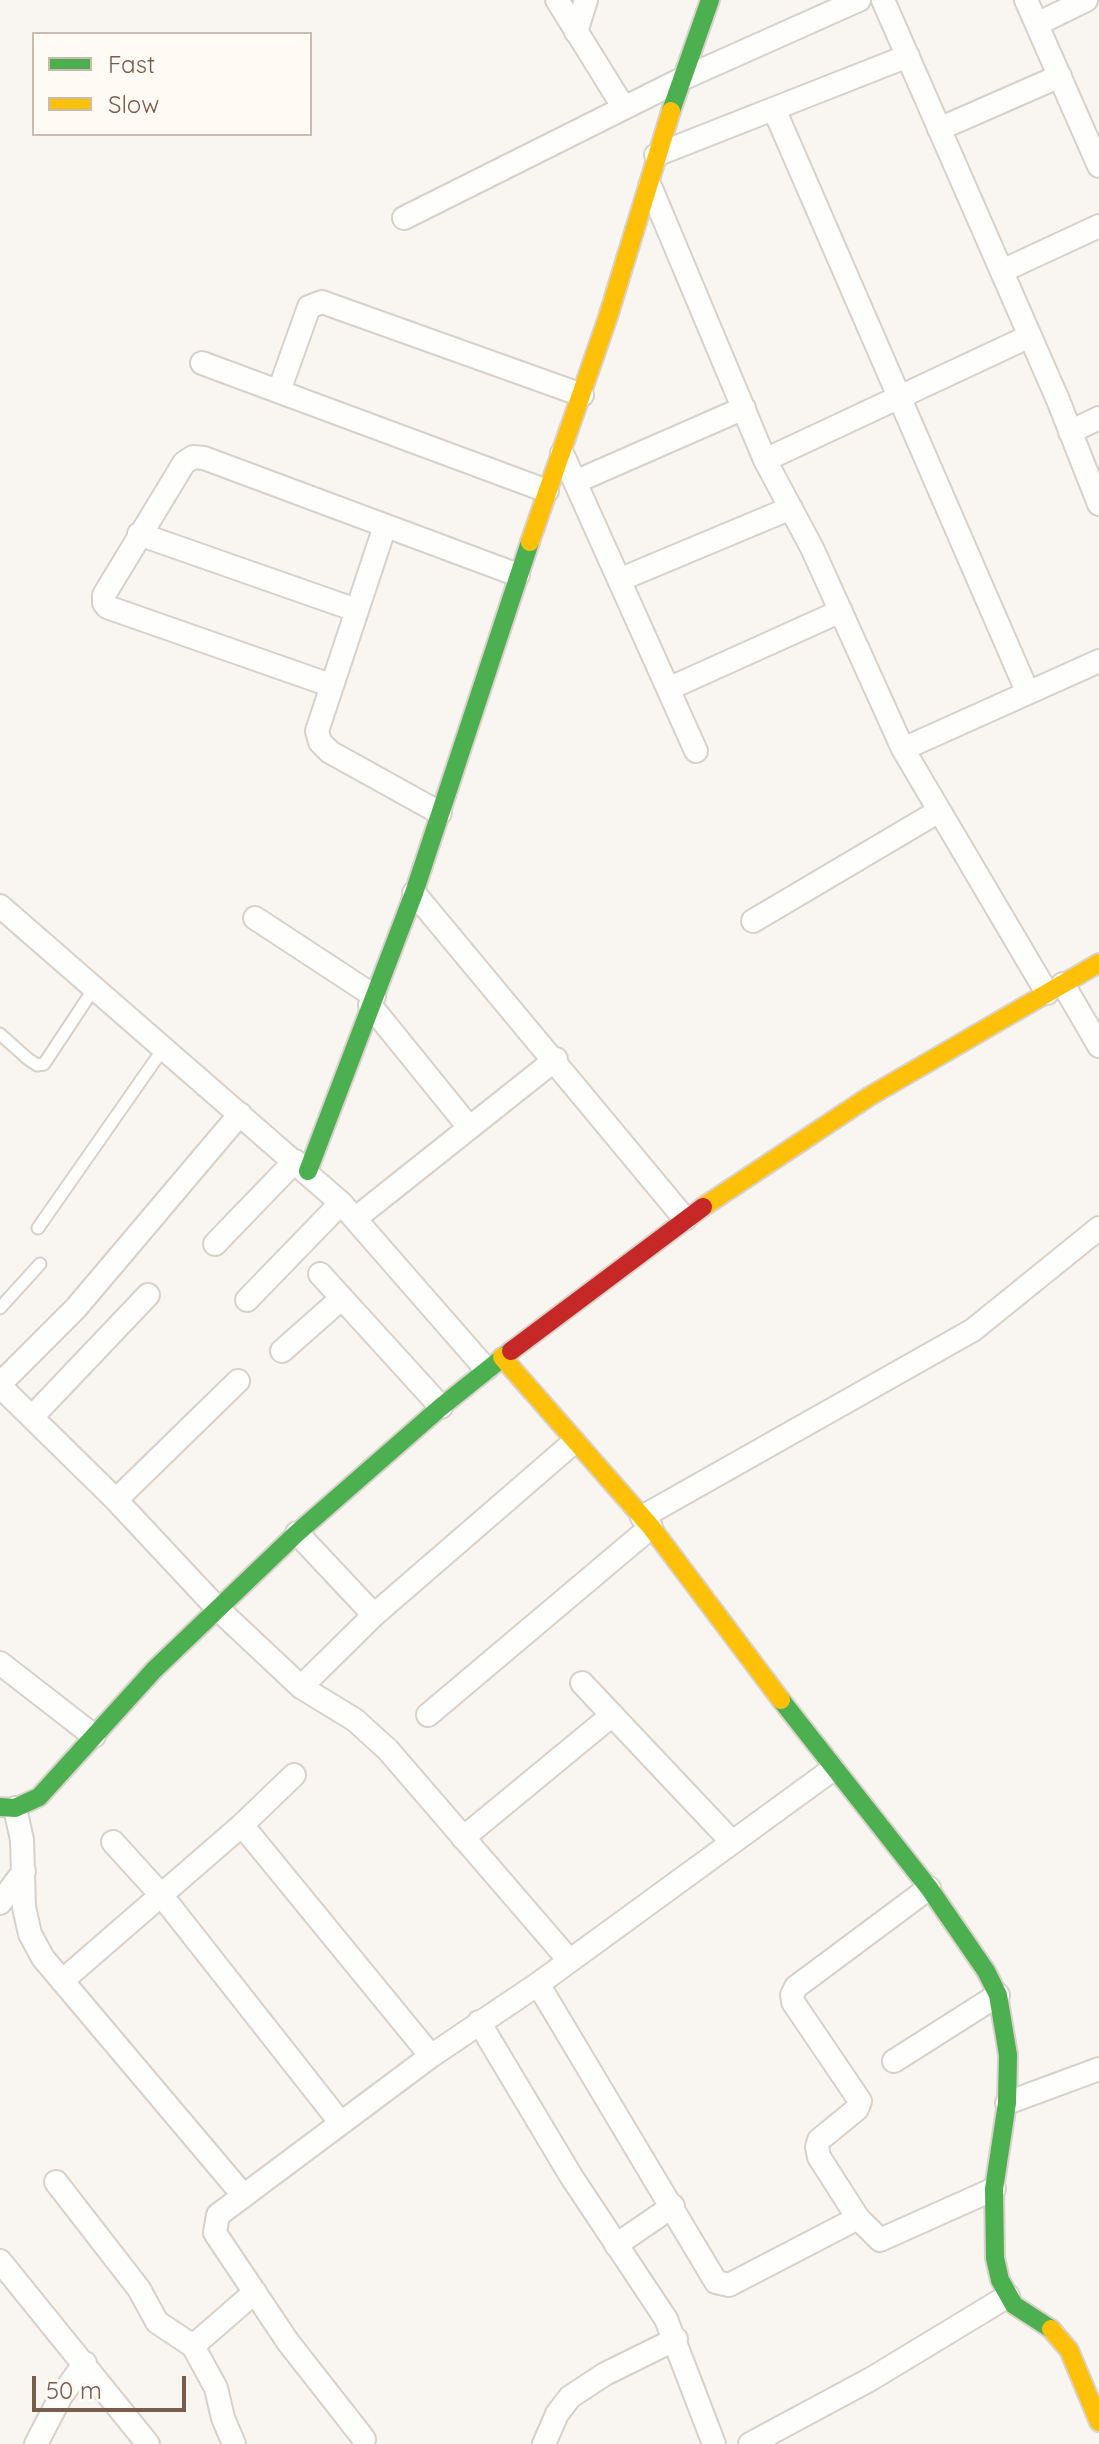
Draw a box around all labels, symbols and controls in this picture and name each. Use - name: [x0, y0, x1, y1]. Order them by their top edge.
- legend: [32, 32, 312, 136]
- text: Fast: [108, 49, 155, 79]
- text: Slow: [108, 89, 159, 119]
- scale bar: [36, 2360, 190, 2410]
- text: 50 m: [46, 2375, 102, 2405]

